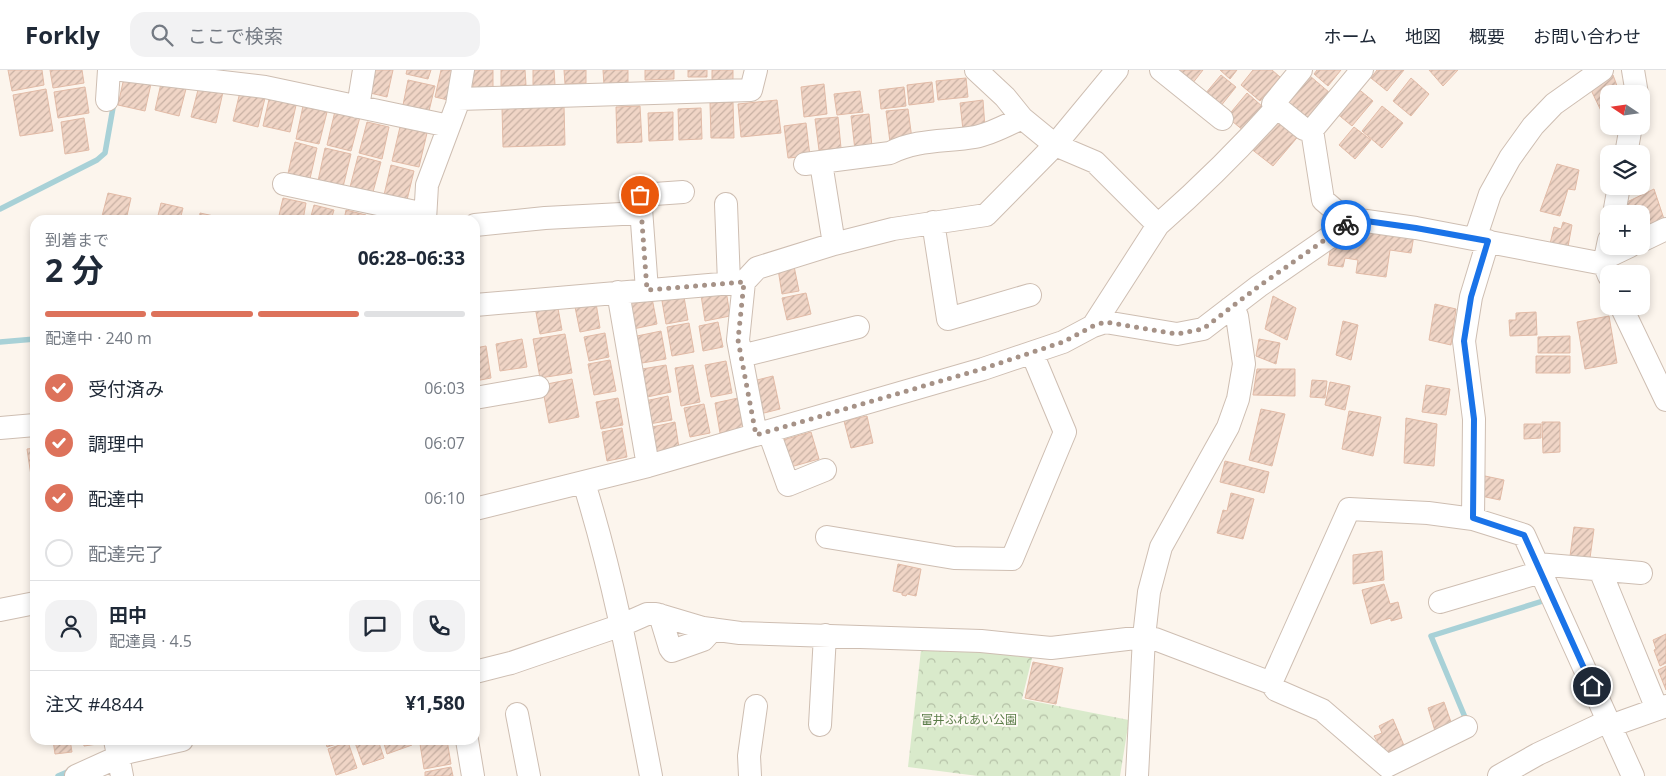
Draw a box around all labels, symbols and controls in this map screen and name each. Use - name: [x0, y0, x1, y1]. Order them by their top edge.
- search box: [130, 12, 480, 57]
- text: Forkly: [25, 18, 100, 51]
- icon: search: [148, 21, 176, 49]
- text: ここで検索: [188, 23, 283, 49]
- text: ホーム: [1324, 24, 1377, 48]
- text: 地図: [1405, 24, 1441, 48]
- text: 概要: [1469, 24, 1505, 48]
- text: お問い合わせ: [1533, 24, 1641, 48]
- north arrow: [1600, 85, 1650, 135]
- map controls: [1600, 85, 1650, 315]
- button: layers: [1600, 145, 1650, 195]
- pin: [619, 174, 661, 216]
- icon: bag: [626, 181, 654, 209]
- courier: [1321, 200, 1371, 250]
- button: +: [1600, 205, 1650, 255]
- icon: bike: [1332, 211, 1360, 239]
- text: 到着まで: [45, 229, 109, 251]
- text: 06:28–06:33: [358, 245, 465, 271]
- text: 2 分: [45, 248, 104, 291]
- button: −: [1600, 265, 1650, 315]
- text: 配達中 · 240 m: [45, 327, 152, 349]
- icon: check: [45, 374, 73, 402]
- text: 受付済み: [88, 376, 164, 402]
- text: 06:03: [424, 377, 465, 399]
- icon: check: [45, 429, 73, 457]
- text: 調理中: [88, 431, 145, 457]
- text: 06:07: [424, 432, 465, 454]
- icon: check: [45, 484, 73, 512]
- text: 配達中: [88, 486, 145, 512]
- text: 06:10: [424, 487, 465, 509]
- text: 配達完了: [88, 541, 164, 567]
- button: person: [45, 600, 97, 652]
- button: chat: [349, 600, 401, 652]
- button: phone: [413, 600, 465, 652]
- text: 田中: [109, 602, 147, 628]
- text: 配達員 · 4.5: [109, 630, 192, 652]
- pin: [1571, 665, 1613, 707]
- icon: home: [1578, 672, 1606, 700]
- text: ¥1,580: [405, 690, 465, 716]
- text: 注文 #4844: [45, 691, 144, 717]
- park label: 富井ふれあい公園: [921, 711, 1017, 728]

